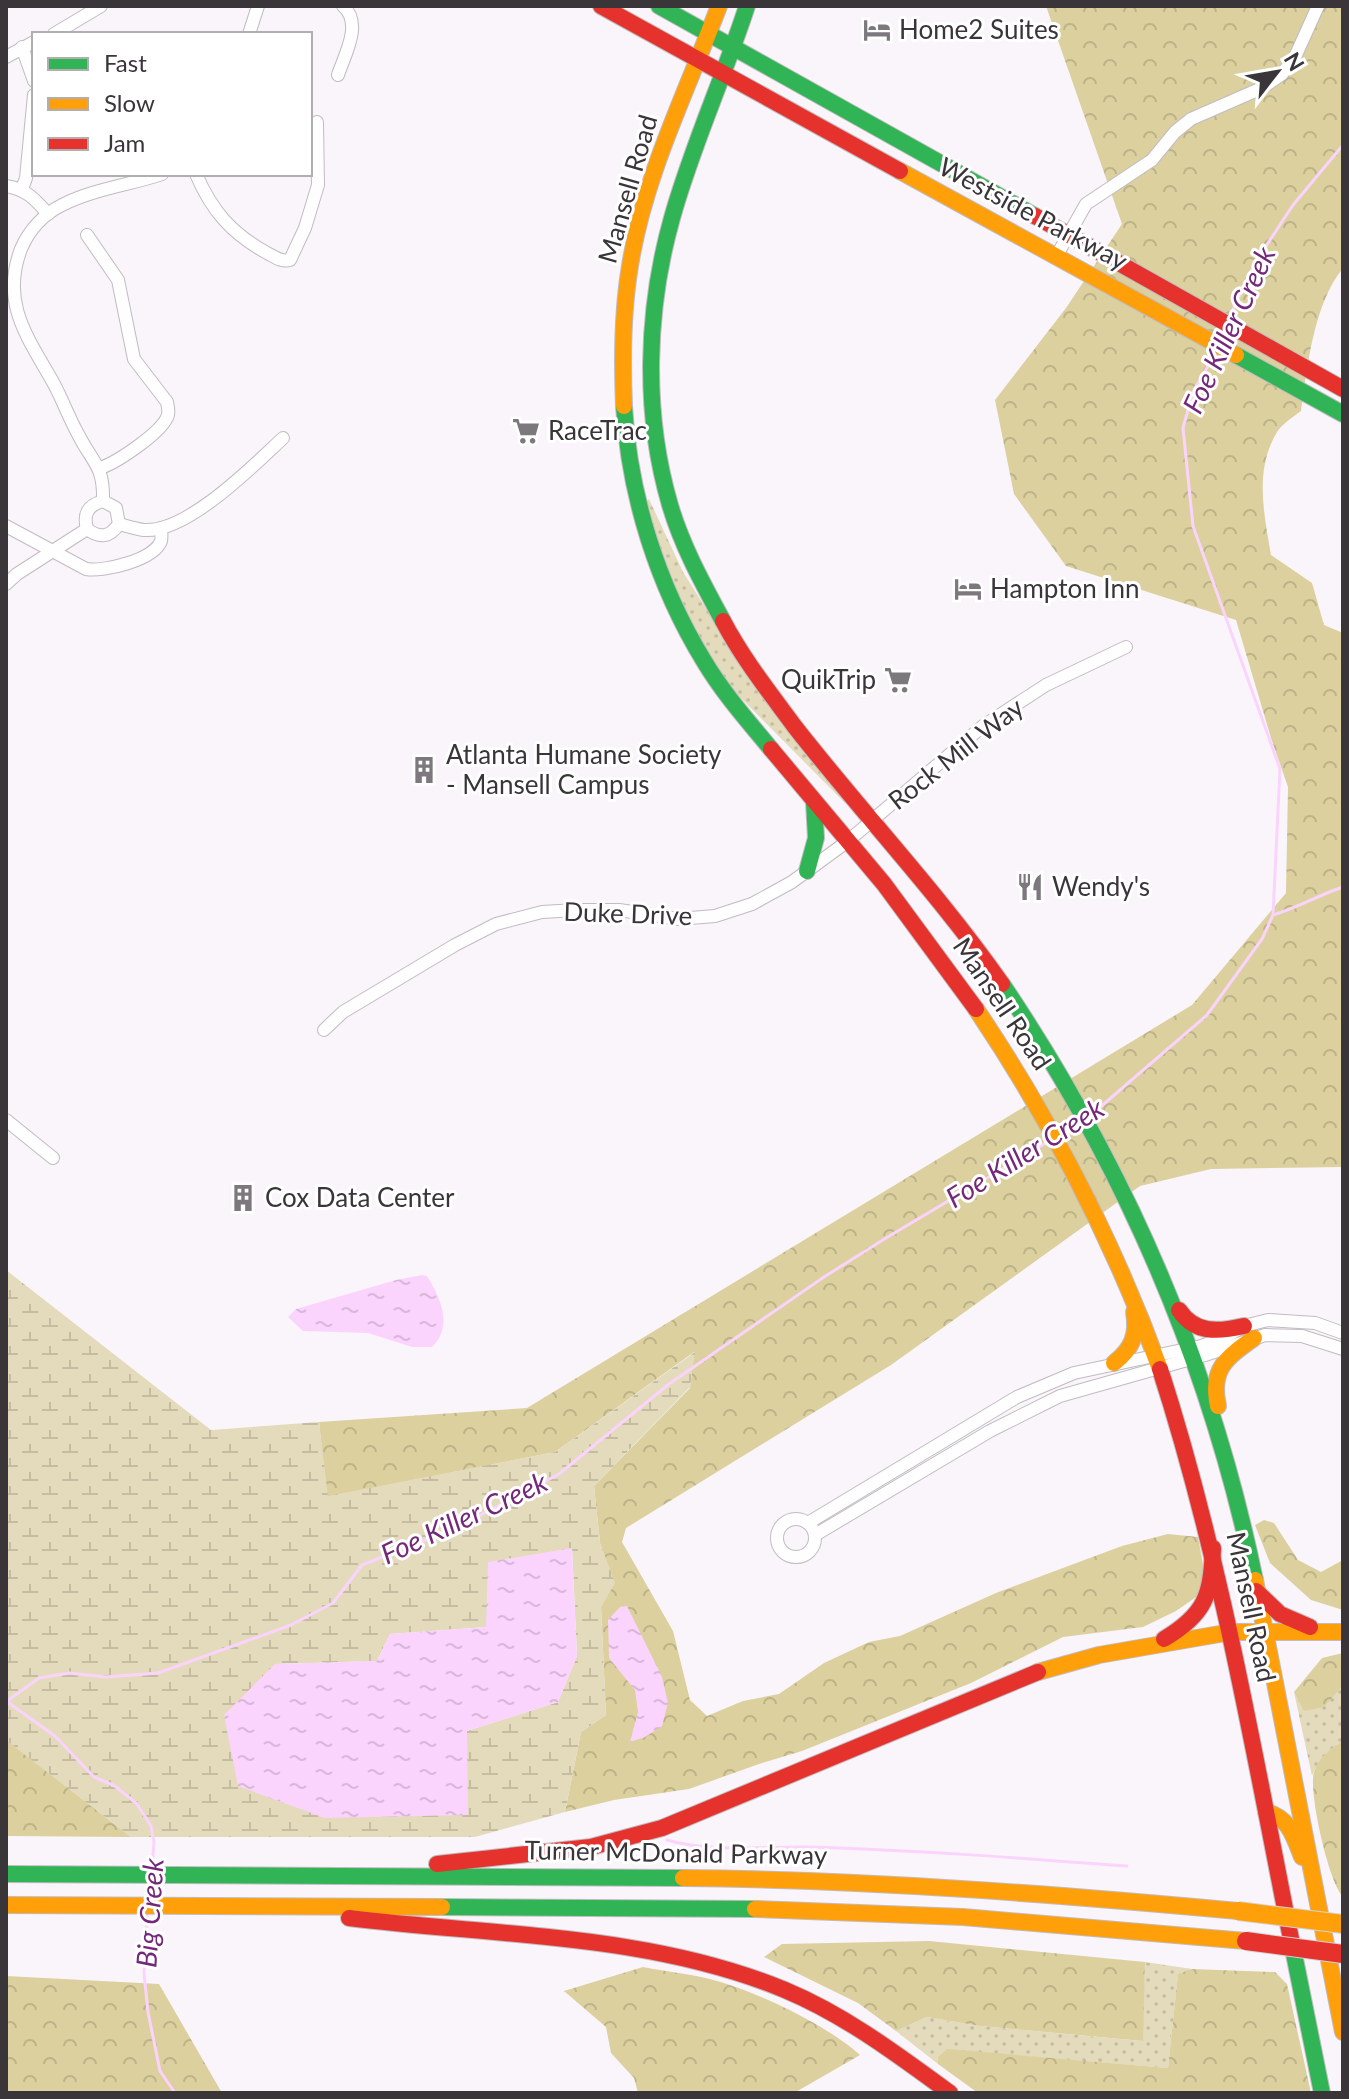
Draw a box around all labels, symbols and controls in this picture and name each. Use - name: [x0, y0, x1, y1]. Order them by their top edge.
- place label: Home2 Suites: [899, 13, 1059, 45]
- hotel icon: Home2 Suites: [862, 15, 892, 45]
- legend: [32, 32, 312, 176]
- north arrow: [1237, 32, 1317, 112]
- text: N: [1279, 47, 1311, 76]
- text: Fast: [104, 48, 147, 77]
- text: Slow: [104, 88, 155, 117]
- street label: Mansell Road: [591, 111, 663, 267]
- text: Jam: [104, 128, 145, 157]
- street label: Westside Parkway: [934, 150, 1134, 277]
- water label: Foe Killer Creek: [1175, 240, 1282, 418]
- place label: RaceTrac: [548, 414, 647, 446]
- supermarket icon: RaceTrac: [511, 416, 541, 446]
- place label: Hampton Inn: [990, 572, 1139, 604]
- hotel icon: Hampton Inn: [953, 574, 983, 604]
- place label: QuikTrip: [781, 663, 876, 695]
- supermarket icon: QuikTrip: [883, 665, 913, 695]
- street label: Rock Mill Way: [881, 690, 1030, 816]
- place label: Atlanta Humane Society - Mansell Campus: [446, 738, 722, 800]
- building icon: Atlanta Humane Society - Mansell Campus: [409, 755, 439, 785]
- place label: Wendy's: [1052, 870, 1150, 902]
- restaurant icon: Wendy's: [1015, 872, 1045, 902]
- street label: Duke Drive: [563, 895, 693, 931]
- street label: Mansell Road: [947, 931, 1059, 1076]
- water label: Foe Killer Creek: [939, 1090, 1110, 1214]
- place label: Cox Data Center: [265, 1181, 455, 1213]
- building icon: Cox Data Center: [228, 1183, 258, 1213]
- water label: Foe Killer Creek: [375, 1463, 553, 1570]
- street label: Mansell Road: [1220, 1529, 1284, 1685]
- street label: Turner McDonald Parkway: [524, 1833, 828, 1871]
- water label: Big Creek: [128, 1856, 170, 1969]

